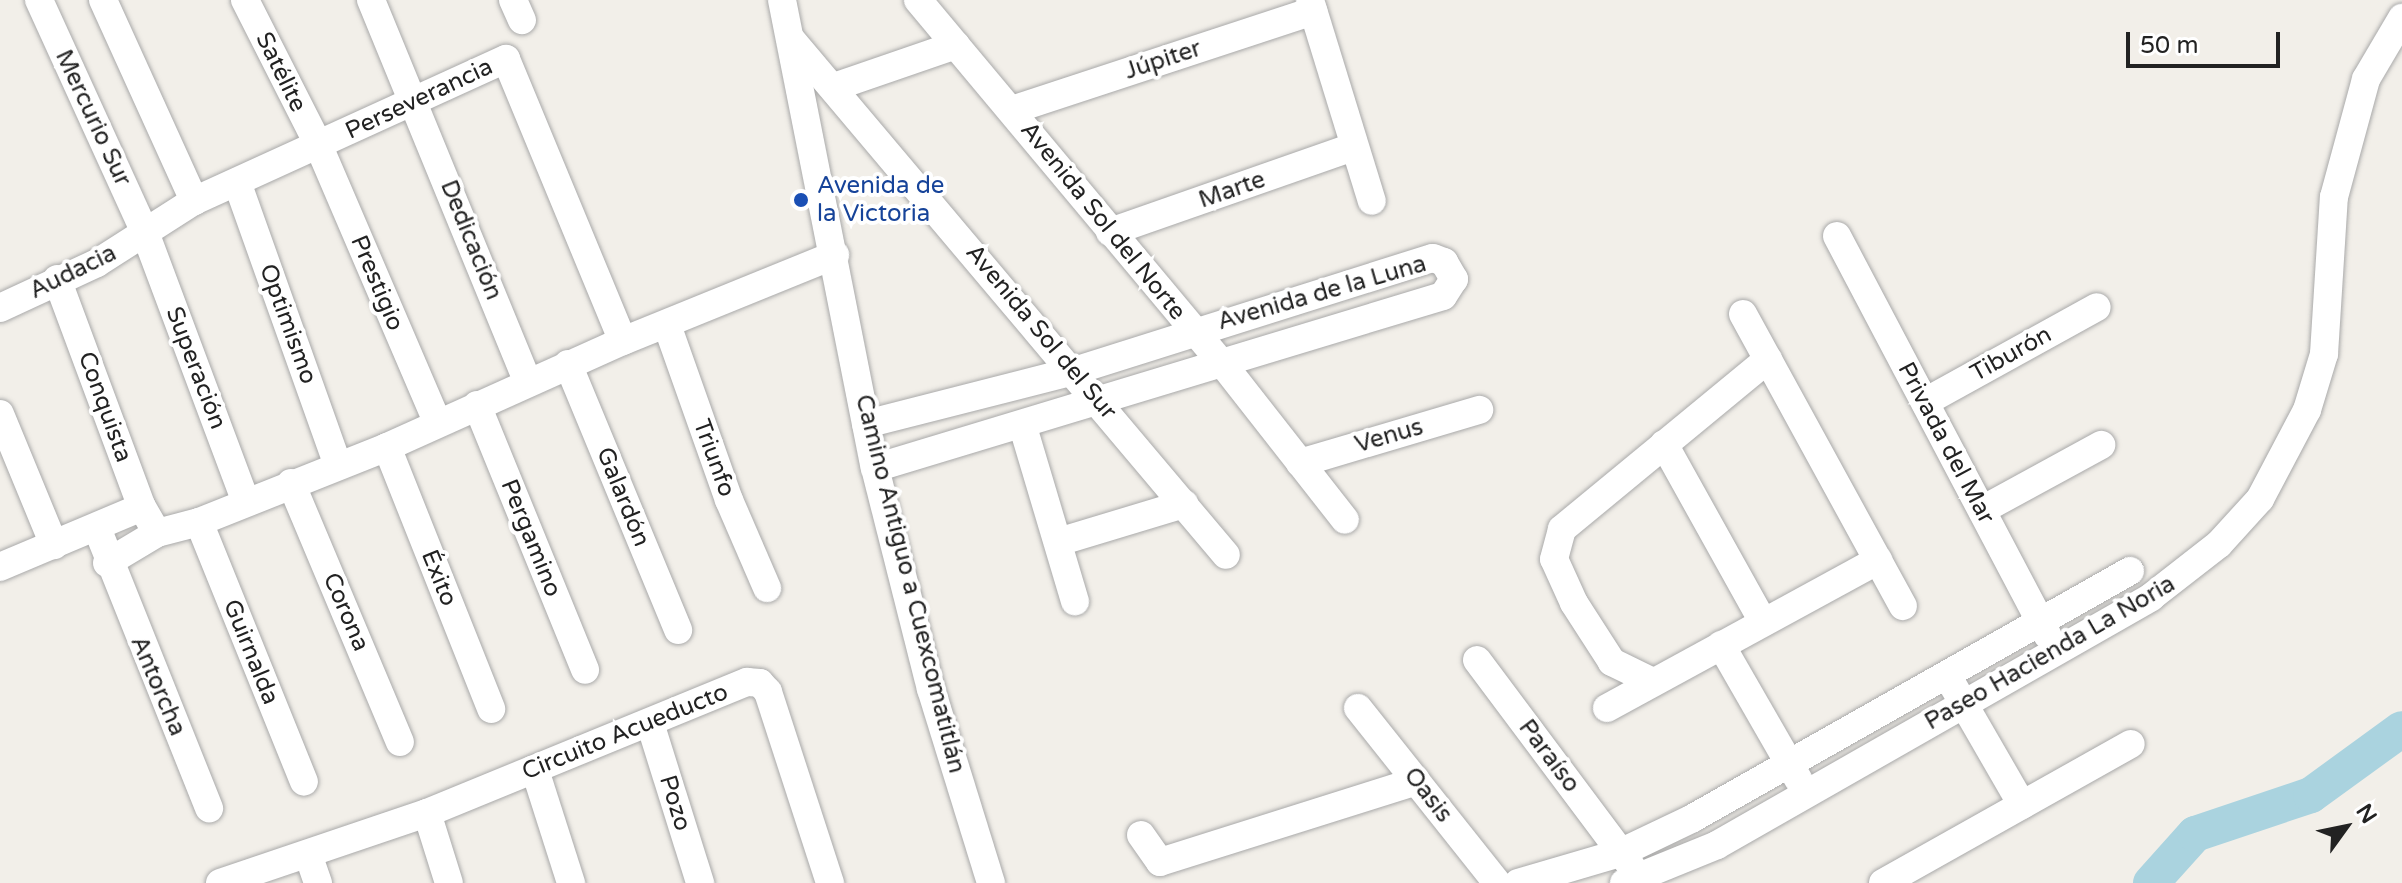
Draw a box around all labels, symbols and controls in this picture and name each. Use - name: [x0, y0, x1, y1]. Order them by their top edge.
- scale bar: [2130, 16, 2284, 66]
- street label: Satélite: [249, 27, 313, 117]
- text: 50 m: [2140, 31, 2198, 60]
- street label: Júpiter: [1121, 34, 1205, 86]
- street label: Mercurio Sur: [49, 45, 137, 191]
- street label: Perseverancia: [341, 52, 497, 146]
- street label: Avenida Sol del Norte: [1014, 116, 1192, 326]
- street label: Marte: [1195, 165, 1269, 215]
- place label: Avenida de la Victoria: [817, 172, 944, 228]
- street label: Dedicación: [434, 176, 508, 304]
- marker: Avenida de la Victoria: [792, 191, 810, 209]
- street label: Prestigio: [344, 231, 410, 335]
- street label: Audacia: [25, 239, 121, 305]
- street label: Avenida Sol del Sur: [959, 239, 1123, 425]
- street label: Avenida de la Luna: [1214, 249, 1430, 337]
- street label: Optimismo: [253, 260, 323, 388]
- street label: Superación: [160, 303, 232, 433]
- street label: Tiburón: [1965, 320, 2057, 388]
- street label: Conquista: [72, 348, 138, 466]
- street label: Privada del Mar: [1891, 357, 2001, 529]
- street label: Camino Antiguo a Cuexcomatitlán: [849, 392, 971, 776]
- street label: Venus: [1352, 413, 1426, 459]
- street label: Triunfo: [687, 415, 741, 501]
- street label: Galardón: [590, 443, 656, 551]
- street label: Pergamino: [494, 475, 568, 601]
- street label: Éxito: [415, 546, 463, 610]
- street label: Corona: [317, 568, 375, 656]
- street label: Paseo Hacienda La Noria: [1920, 570, 2180, 736]
- street label: Guirnalda: [217, 595, 285, 709]
- street label: Antorcha: [124, 632, 192, 740]
- street label: Circuito Acueducto: [518, 678, 732, 786]
- street label: Paraíso: [1512, 714, 1586, 798]
- street label: Oasis: [1398, 762, 1458, 828]
- street label: Pozo: [653, 772, 697, 834]
- north arrow: [2306, 787, 2386, 867]
- text: N: [2350, 799, 2382, 828]

